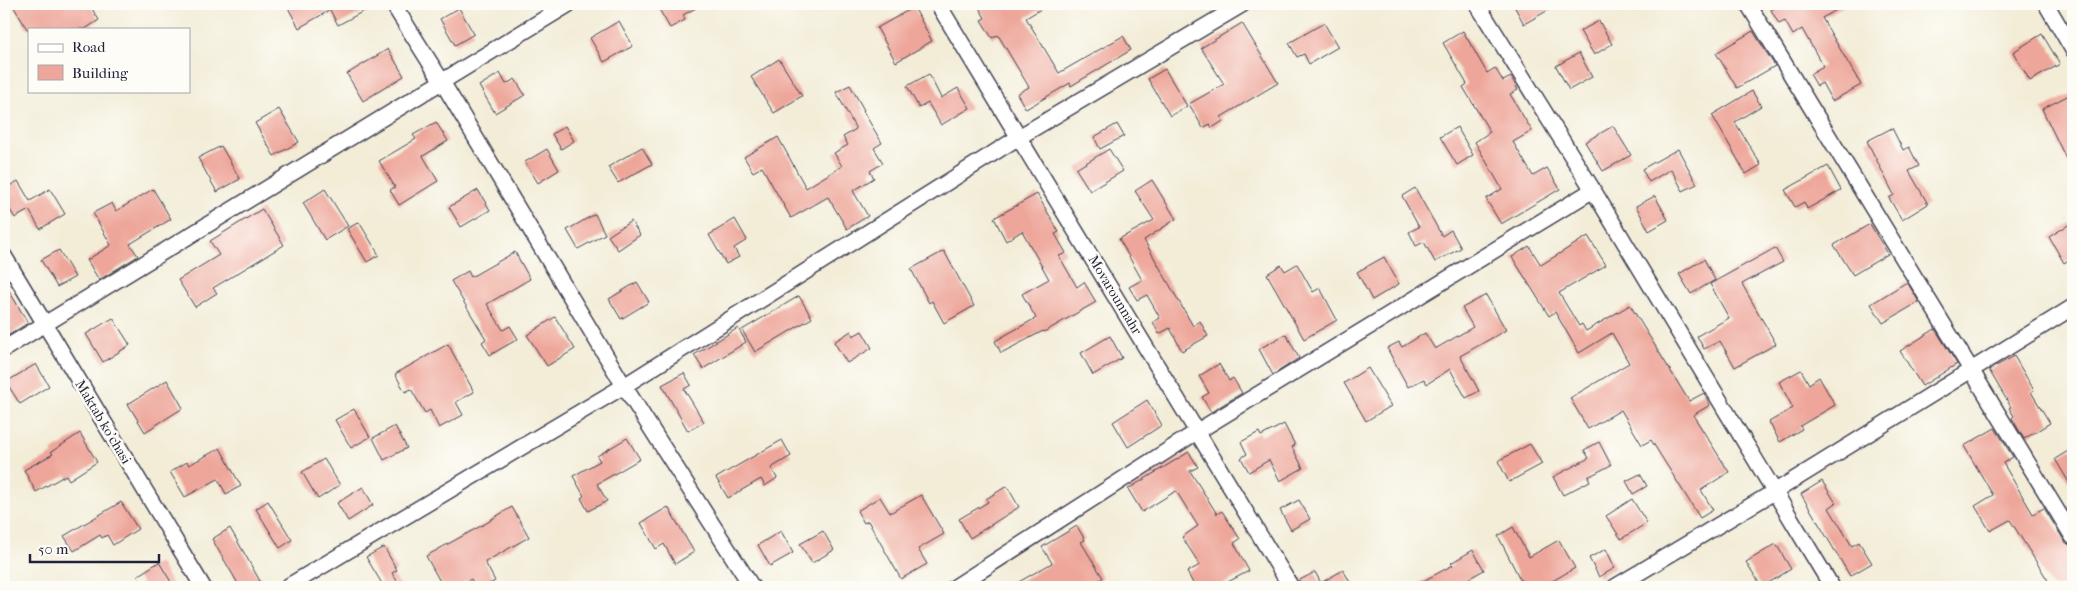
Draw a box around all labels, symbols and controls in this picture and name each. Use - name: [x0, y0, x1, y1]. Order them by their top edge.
- legend: [28, 28, 190, 92]
- text: Road: [72, 38, 106, 56]
- text: Building: [72, 64, 129, 82]
- street label: Movarounnahr: [1085, 252, 1146, 338]
- street label: Maktab ko'chasi: [71, 377, 135, 467]
- scale bar: [30, 531, 159, 563]
- text: 50 m: [38, 540, 69, 558]

